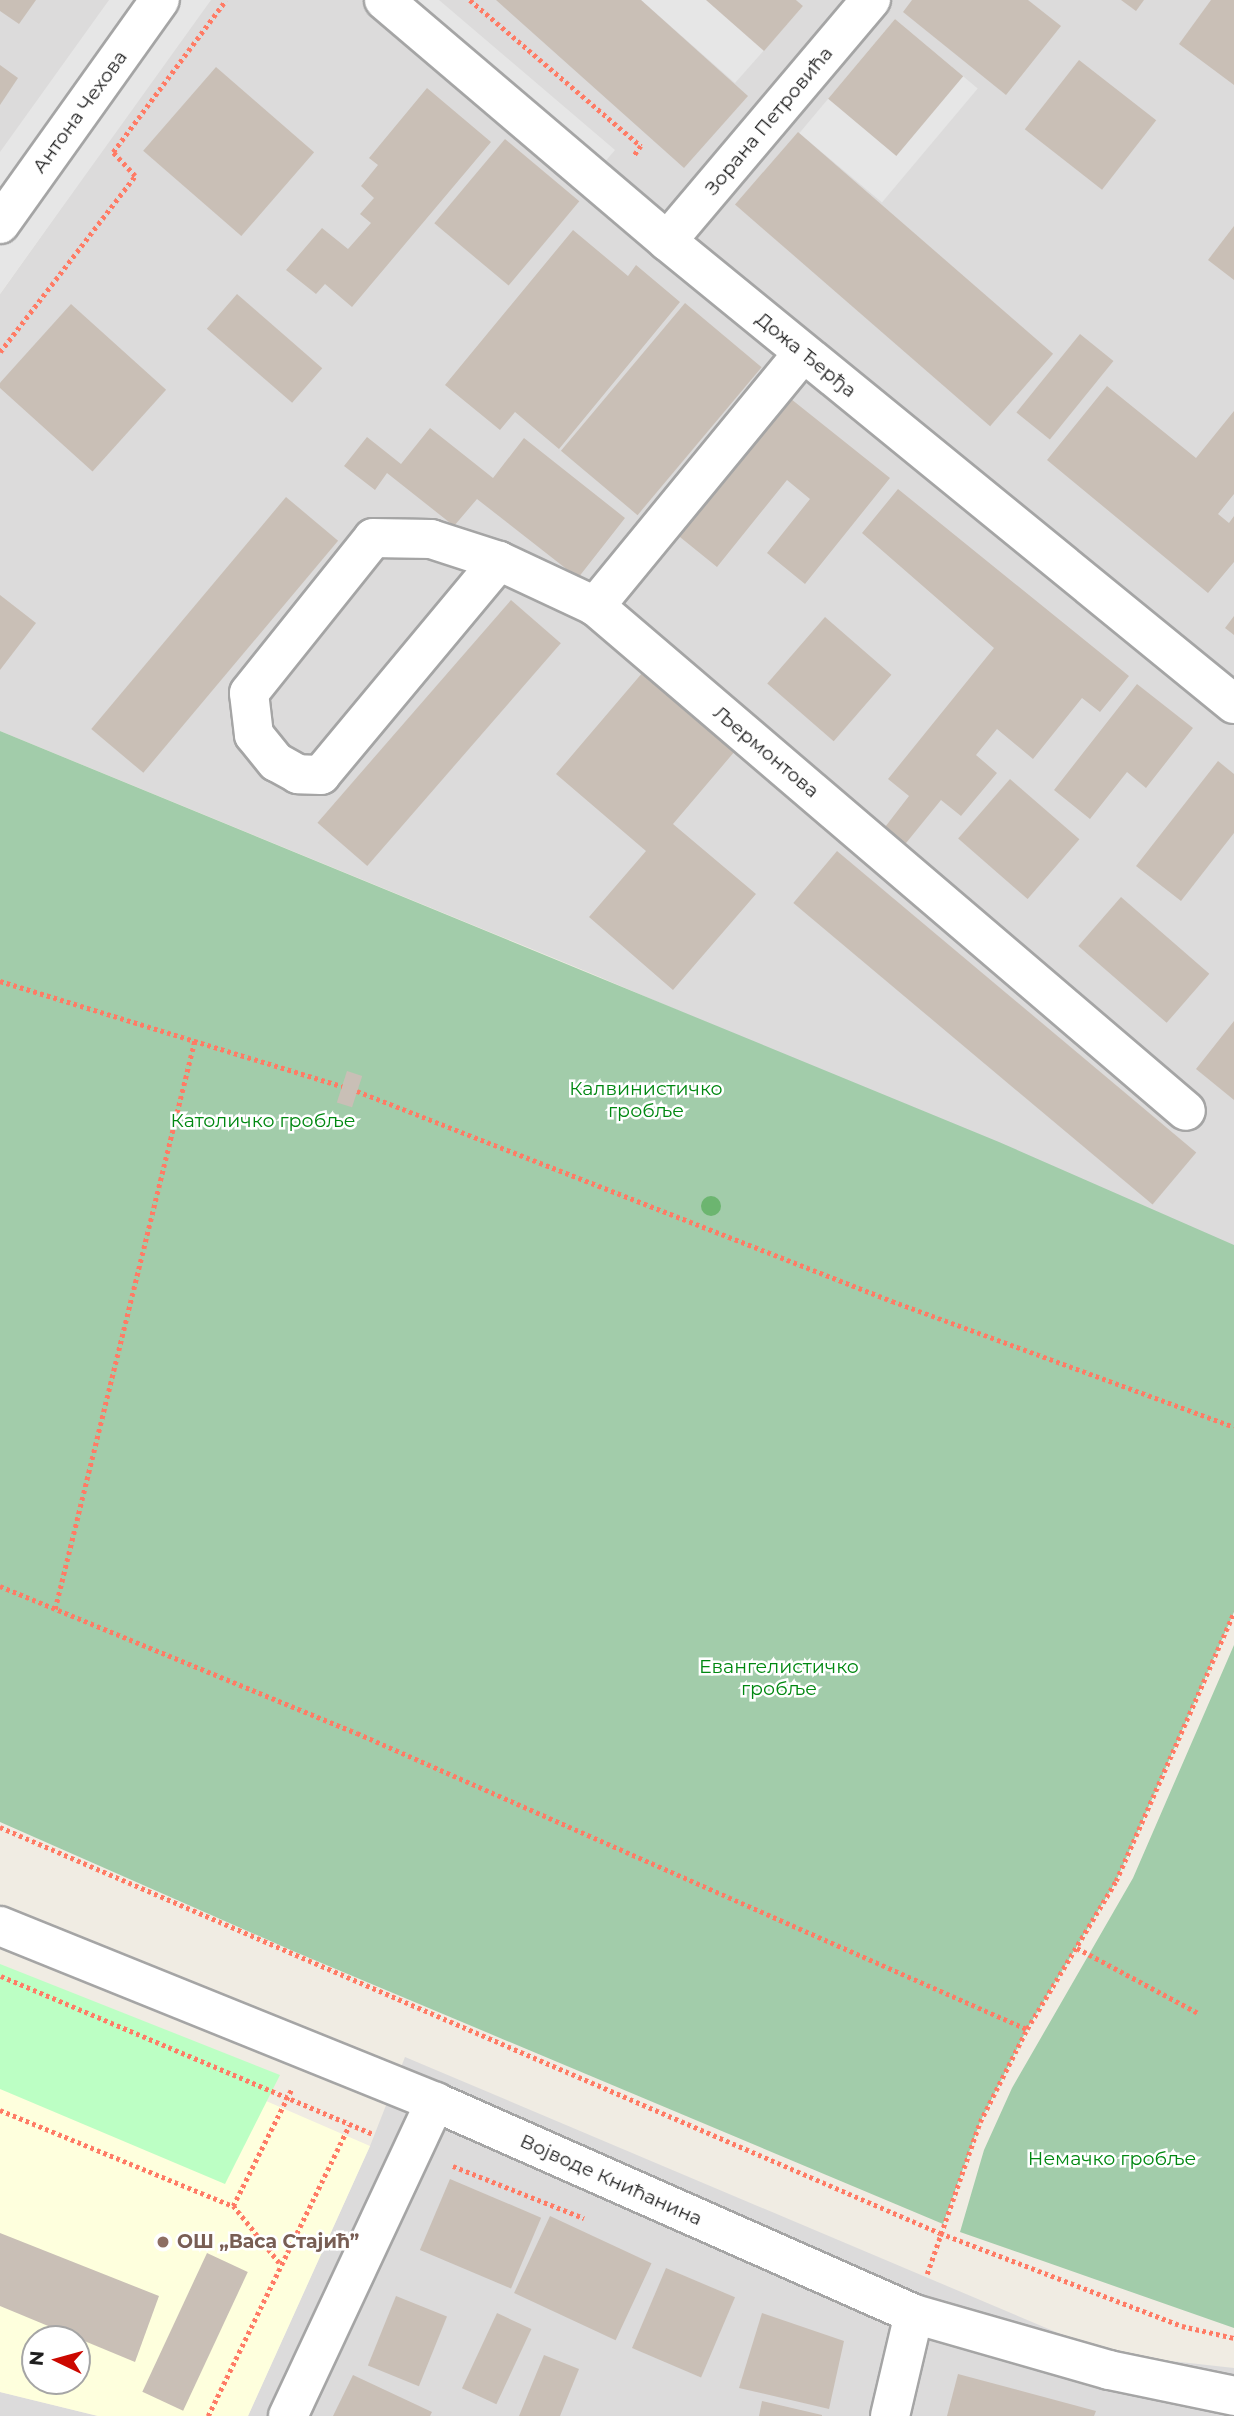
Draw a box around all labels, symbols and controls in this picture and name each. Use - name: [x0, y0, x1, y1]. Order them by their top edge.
- street label: Зорана Петровића: [700, 42, 838, 200]
- street label: Антона Чехова: [28, 46, 132, 178]
- street label: Дожа Ђерђа: [751, 308, 861, 402]
- street label: Љермонтова: [709, 701, 823, 803]
- park label: Калвинистичко гробље: [569, 1078, 723, 1122]
- park label: Католичко гробље: [171, 1110, 355, 1132]
- park label: Евангелистичко гробље: [699, 1656, 859, 1700]
- street label: Војводе Книћанина: [516, 2130, 706, 2230]
- park label: Немачко гробље: [1028, 2148, 1196, 2170]
- place label: ОШ „Васа Стајић”: [177, 2231, 359, 2253]
- marker: ОШ „Васа Стајић”: [155, 2234, 171, 2250]
- north arrow: [21, 2325, 91, 2395]
- text: N: [24, 2350, 49, 2367]

